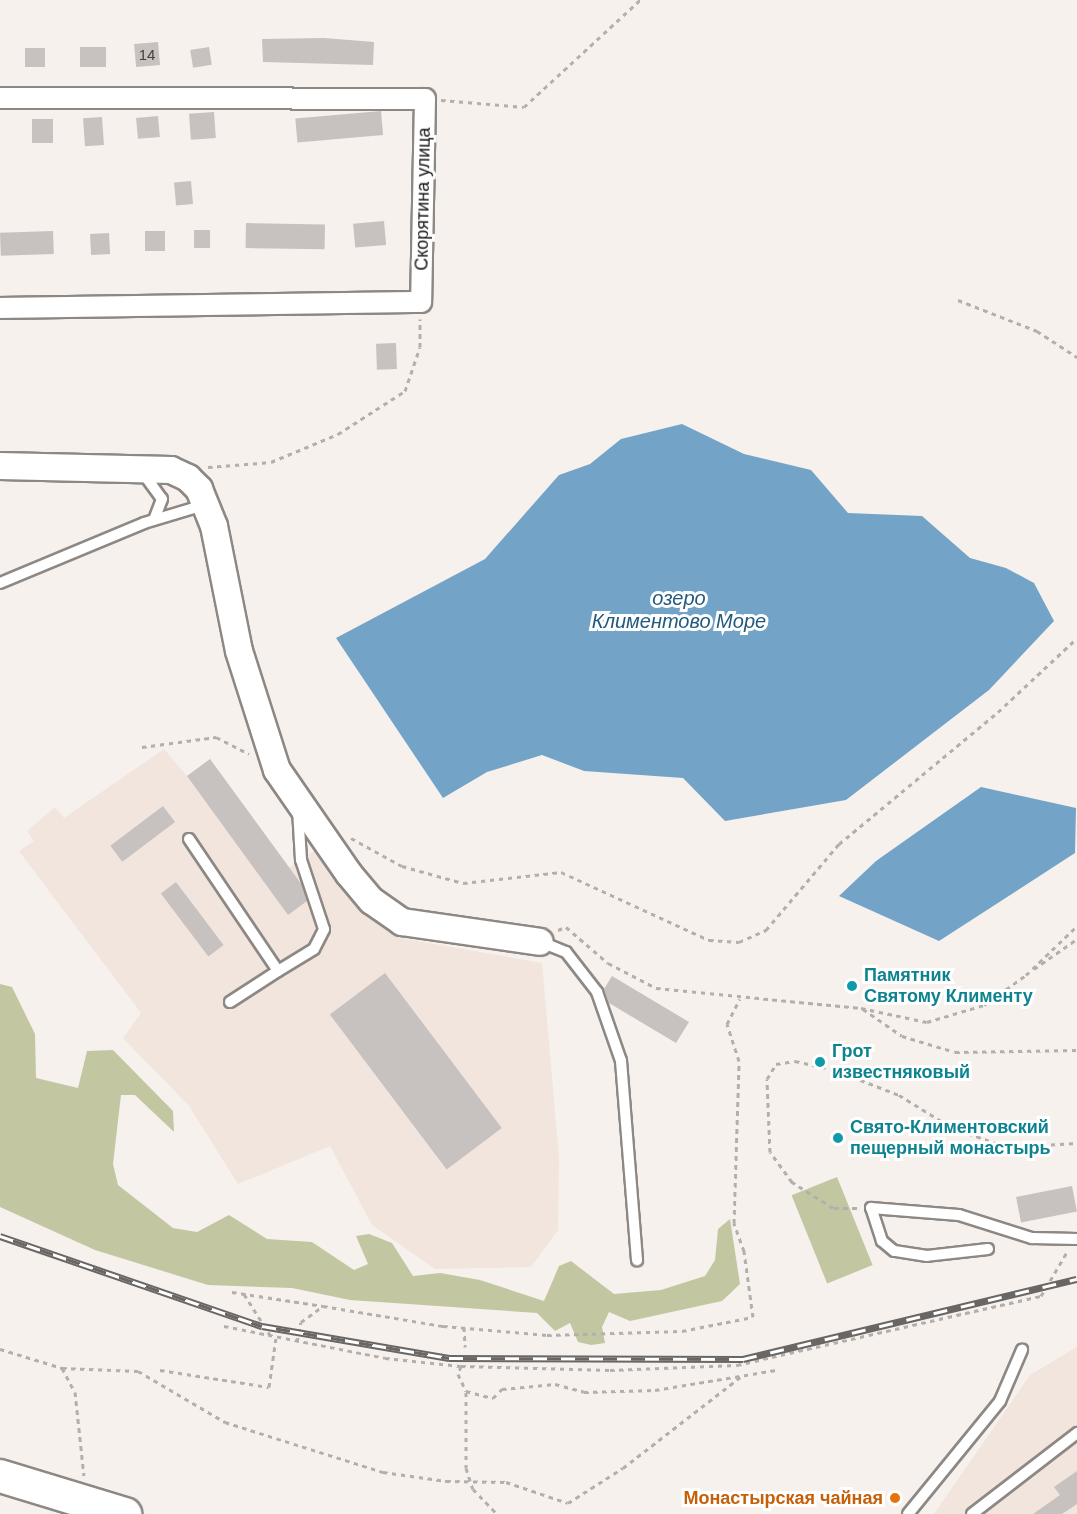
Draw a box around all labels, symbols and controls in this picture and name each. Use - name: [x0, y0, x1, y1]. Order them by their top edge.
- house number: 14: [139, 46, 155, 64]
- street label: Скорятина улица: [411, 127, 435, 271]
- water label: озеро Климентово Море: [592, 586, 766, 633]
- place label: Памятник Святому Клименту: [864, 965, 1033, 1008]
- marker: Памятник Святому Клименту: [845, 979, 859, 993]
- place label: Грот известняковый: [832, 1041, 970, 1084]
- marker: Грот известняковый: [813, 1055, 827, 1069]
- place label: Свято-Климентовский пещерный монастырь: [850, 1117, 1051, 1160]
- marker: Свято-Климентовский пещерный монастырь: [831, 1131, 845, 1145]
- place label: Монастырская чайная: [683, 1487, 883, 1509]
- marker: Монастырская чайная: [888, 1491, 902, 1505]

